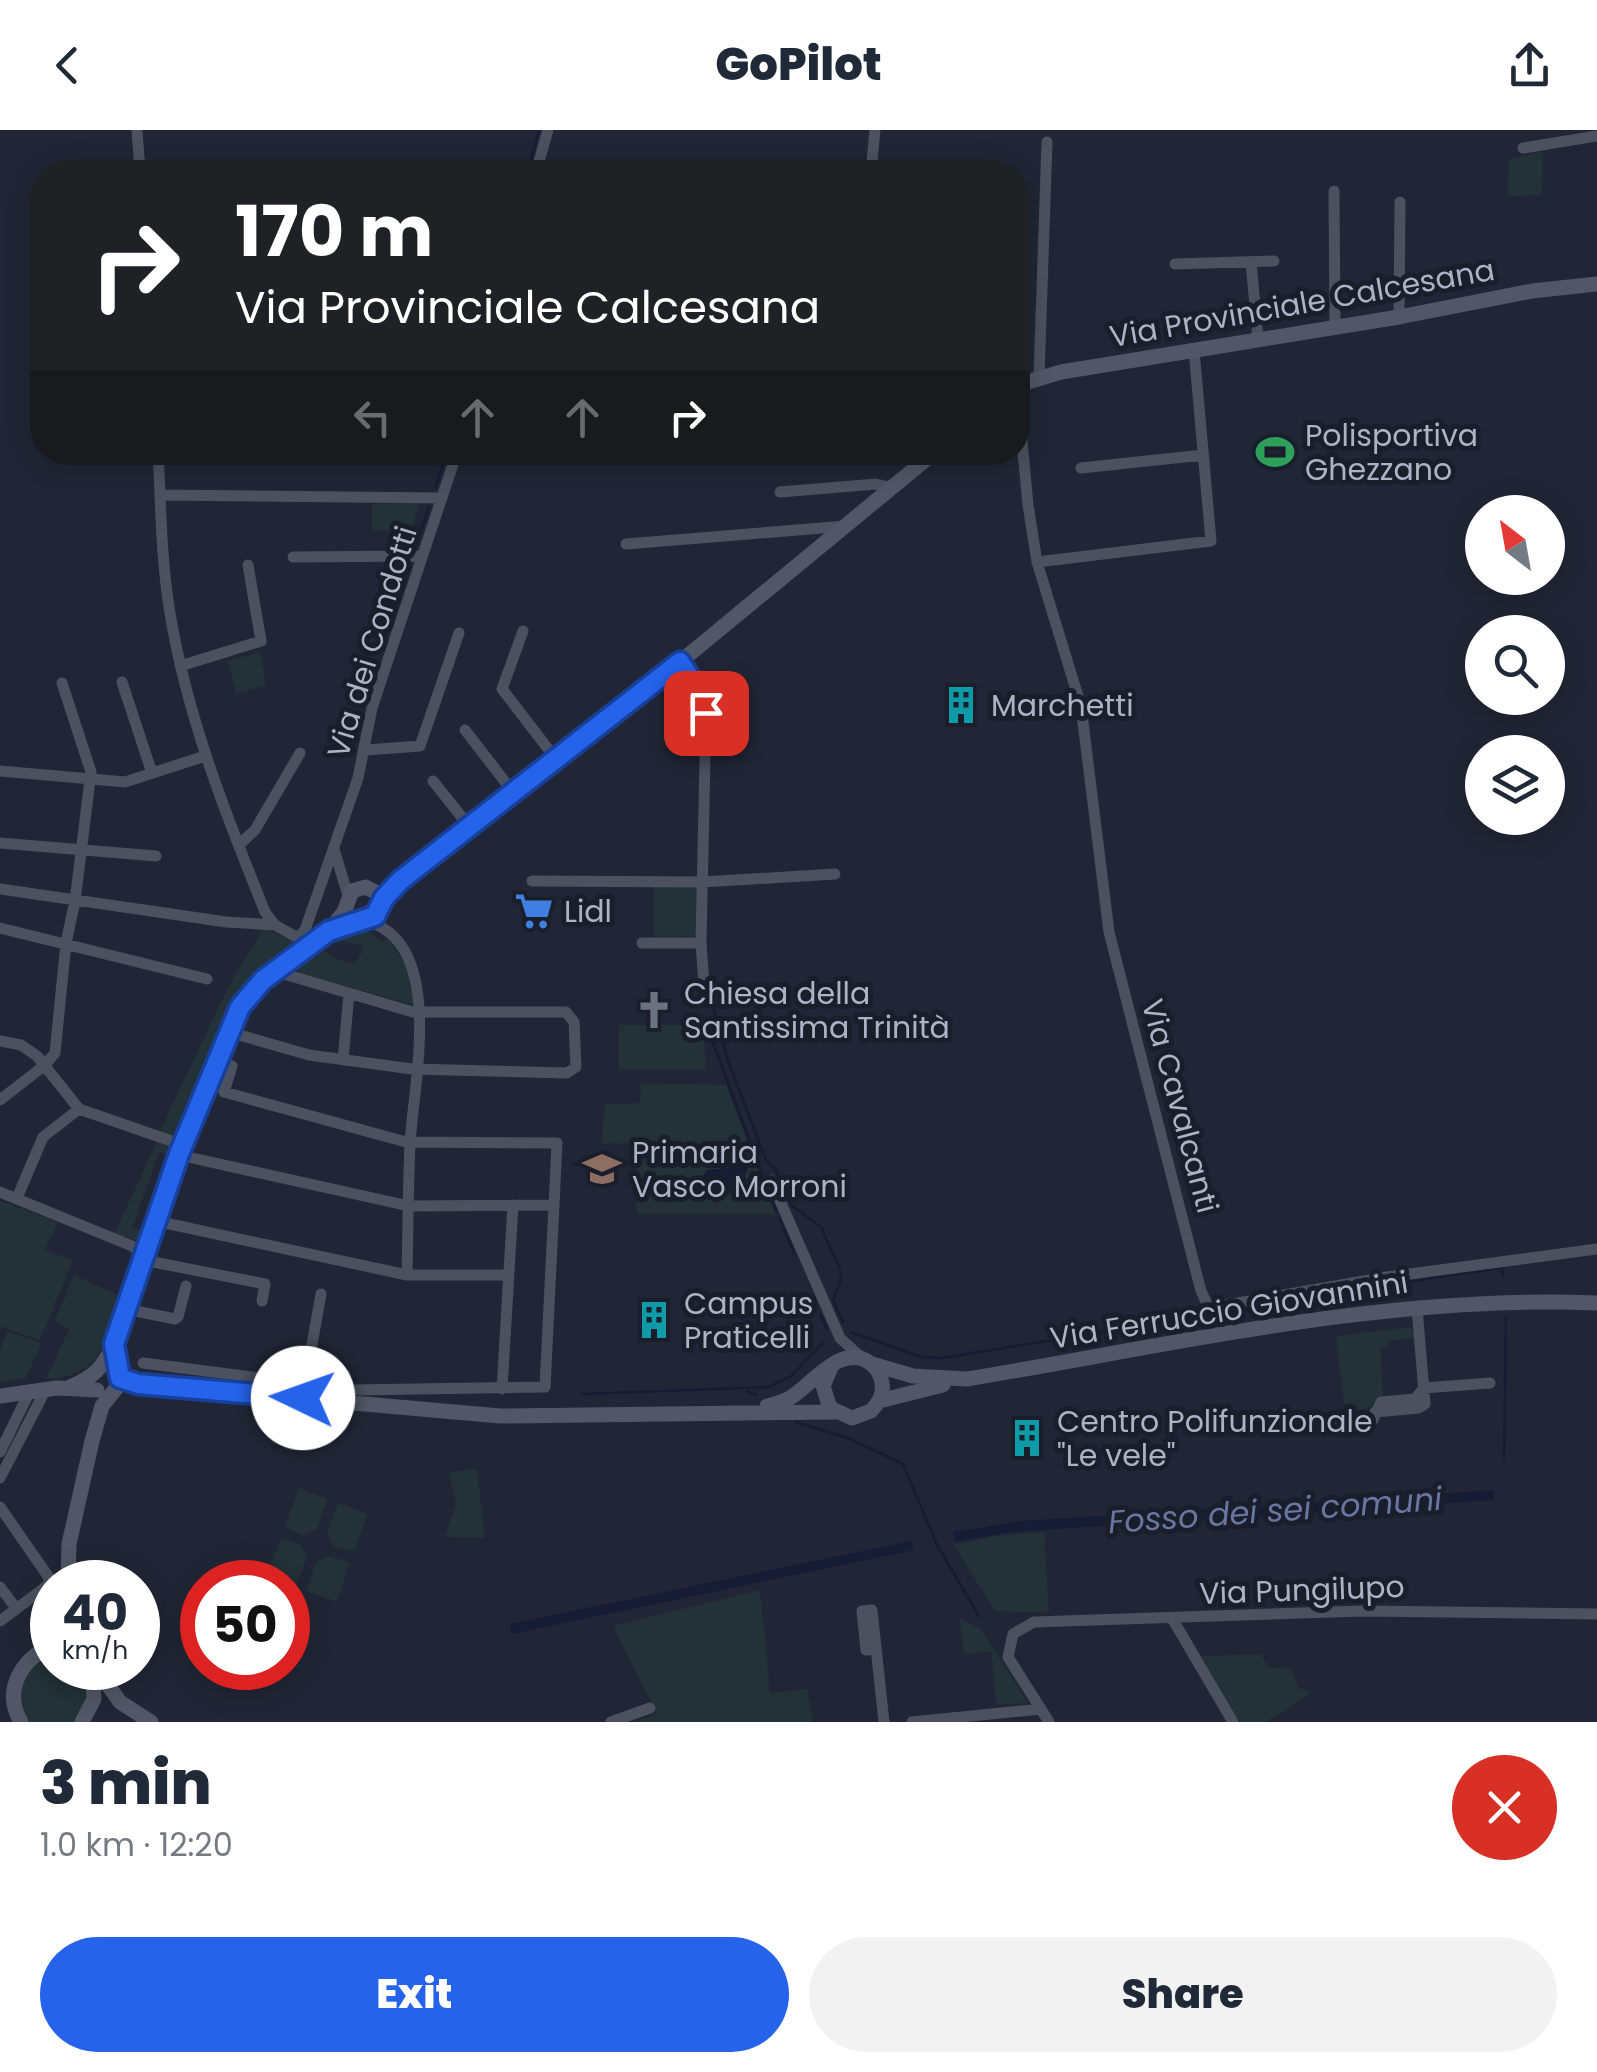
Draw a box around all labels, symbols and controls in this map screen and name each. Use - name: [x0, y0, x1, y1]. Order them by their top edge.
- text: GoPilot: [715, 33, 882, 96]
- icon: back: [40, 38, 95, 93]
- icon: share: [1502, 38, 1557, 93]
- text: 170 m: [235, 182, 433, 281]
- icon: right: [70, 200, 200, 330]
- street label: Via Provinciale Calcesana: [1106, 248, 1498, 358]
- text: Via Provinciale Calcesana: [235, 276, 820, 339]
- icon: left: [345, 390, 400, 445]
- icon: ahead: [450, 390, 505, 445]
- icon: ahead: [555, 390, 610, 445]
- icon: right: [660, 390, 715, 445]
- place label: Polisportiva Ghezzano: [1305, 414, 1478, 491]
- sports icon: Polisportiva Ghezzano: [1254, 431, 1296, 473]
- north arrow: [1465, 495, 1565, 595]
- map controls: [1465, 495, 1565, 835]
- street label: Via dei Condotti: [316, 521, 428, 763]
- button: search: [1465, 615, 1565, 715]
- pin: [664, 671, 749, 756]
- building icon: Marchetti: [940, 684, 982, 726]
- place label: Marchetti: [991, 684, 1134, 727]
- icon: arrive: [679, 686, 734, 741]
- button: layers: [1465, 735, 1565, 835]
- supermarket icon: Lidl: [513, 890, 555, 932]
- place label: Lidl: [564, 890, 612, 933]
- place label: Chiesa della Santissima Trinità: [684, 972, 950, 1049]
- church icon: Chiesa della Santissima Trinità: [633, 989, 675, 1031]
- street label: Via Cavalcanti: [1131, 994, 1229, 1218]
- place label: Primaria Vasco Morroni: [632, 1131, 847, 1208]
- school or university icon: Primaria Vasco Morroni: [581, 1148, 623, 1190]
- street label: Via Ferruccio Giovannini: [1047, 1260, 1411, 1360]
- place label: Campus Praticelli: [684, 1282, 813, 1359]
- building icon: Campus Praticelli: [633, 1299, 675, 1341]
- position arrow: [251, 1346, 355, 1450]
- place label: Centro Polifunzionale "Le vele": [1057, 1400, 1373, 1477]
- building icon: Centro Polifunzionale "Le vele": [1006, 1417, 1048, 1459]
- water label: Fosso dei sei comuni: [1107, 1476, 1445, 1544]
- speed limit sign: 50: [180, 1560, 310, 1690]
- street label: Via Pungilupo: [1199, 1565, 1405, 1615]
- text: 40: [62, 1577, 128, 1648]
- text: km/h: [62, 1633, 128, 1668]
- text: 3 min: [40, 1741, 212, 1825]
- button: close: [1452, 1755, 1557, 1860]
- text: 1.0 km · 12:20: [40, 1822, 233, 1867]
- button: Exit: [40, 1937, 789, 2052]
- button: Share: [809, 1937, 1557, 2052]

